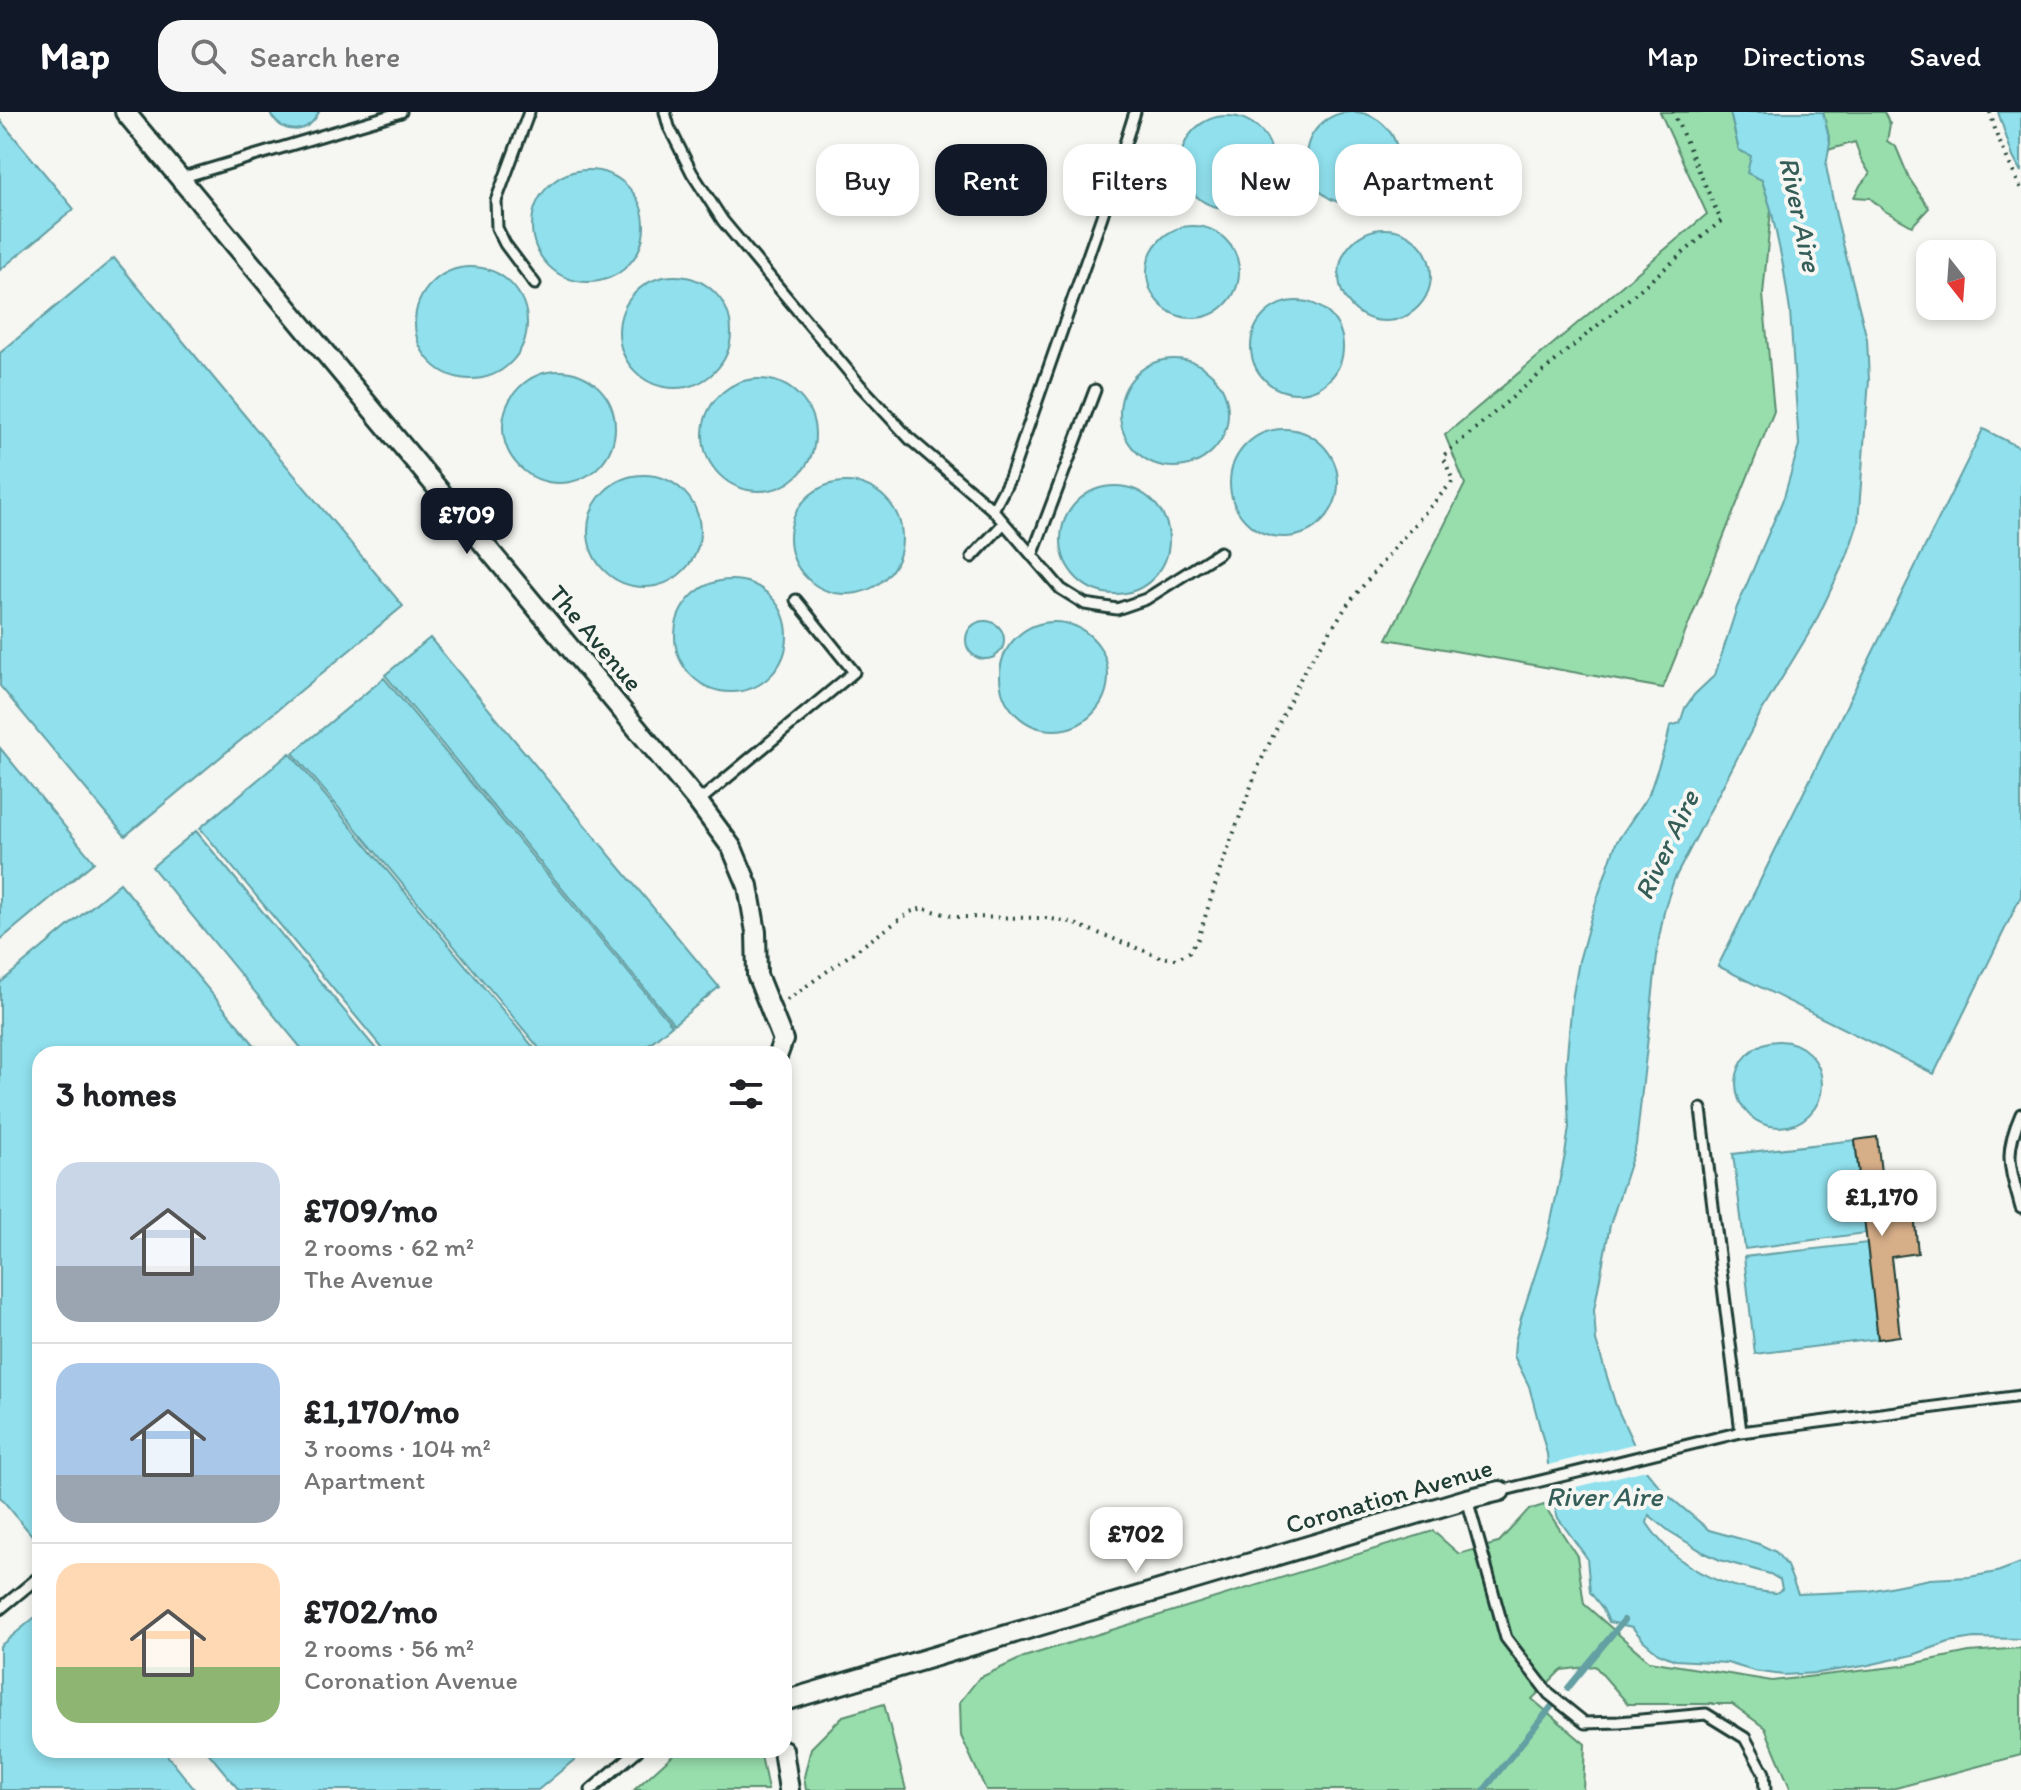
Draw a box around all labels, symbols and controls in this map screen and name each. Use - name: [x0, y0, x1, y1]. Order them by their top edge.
- search box: [158, 20, 718, 92]
- text: Map: [40, 33, 110, 79]
- icon: search: [186, 34, 230, 78]
- text: Search here: [250, 38, 400, 75]
- text: Map: [1647, 39, 1698, 73]
- text: Directions: [1742, 39, 1866, 73]
- text: Saved: [1910, 39, 1981, 73]
- chip: Buy: [816, 144, 919, 216]
- chip: Rent: [935, 144, 1047, 216]
- chip: Filters: [1063, 144, 1196, 216]
- chip: New: [1212, 144, 1319, 216]
- chip: Apartment: [1335, 144, 1522, 216]
- water label: River Aire: [1772, 153, 1830, 276]
- north arrow: [1916, 240, 1996, 320]
- map controls: [1916, 240, 1996, 320]
- pin: £709: [420, 488, 514, 556]
- text: £709: [439, 498, 495, 530]
- street label: The Avenue: [542, 578, 650, 698]
- water label: River Aire: [1626, 783, 1707, 905]
- icon: filters: [724, 1072, 768, 1116]
- text: 3 homes: [56, 1074, 177, 1115]
- pin: £1,170: [1817, 1170, 1947, 1238]
- text: £1,170: [1845, 1180, 1919, 1212]
- text: £709/mo: [304, 1190, 438, 1231]
- icon: home: [120, 1194, 216, 1290]
- text: 2 rooms · 62 m²: [304, 1231, 474, 1263]
- text: The Avenue: [304, 1263, 433, 1295]
- text: £1,170/mo: [304, 1391, 460, 1432]
- icon: home: [120, 1395, 216, 1491]
- text: 3 rooms · 104 m²: [304, 1432, 491, 1464]
- street label: Coronation Avenue: [1282, 1451, 1496, 1541]
- text: Apartment: [304, 1464, 425, 1496]
- water label: River Aire: [1546, 1479, 1664, 1513]
- pin: £702: [1089, 1507, 1183, 1575]
- text: £702: [1108, 1517, 1164, 1549]
- text: £702/mo: [304, 1591, 438, 1632]
- icon: home: [120, 1595, 216, 1691]
- text: 2 rooms · 56 m²: [304, 1632, 474, 1664]
- text: Coronation Avenue: [304, 1664, 518, 1696]

